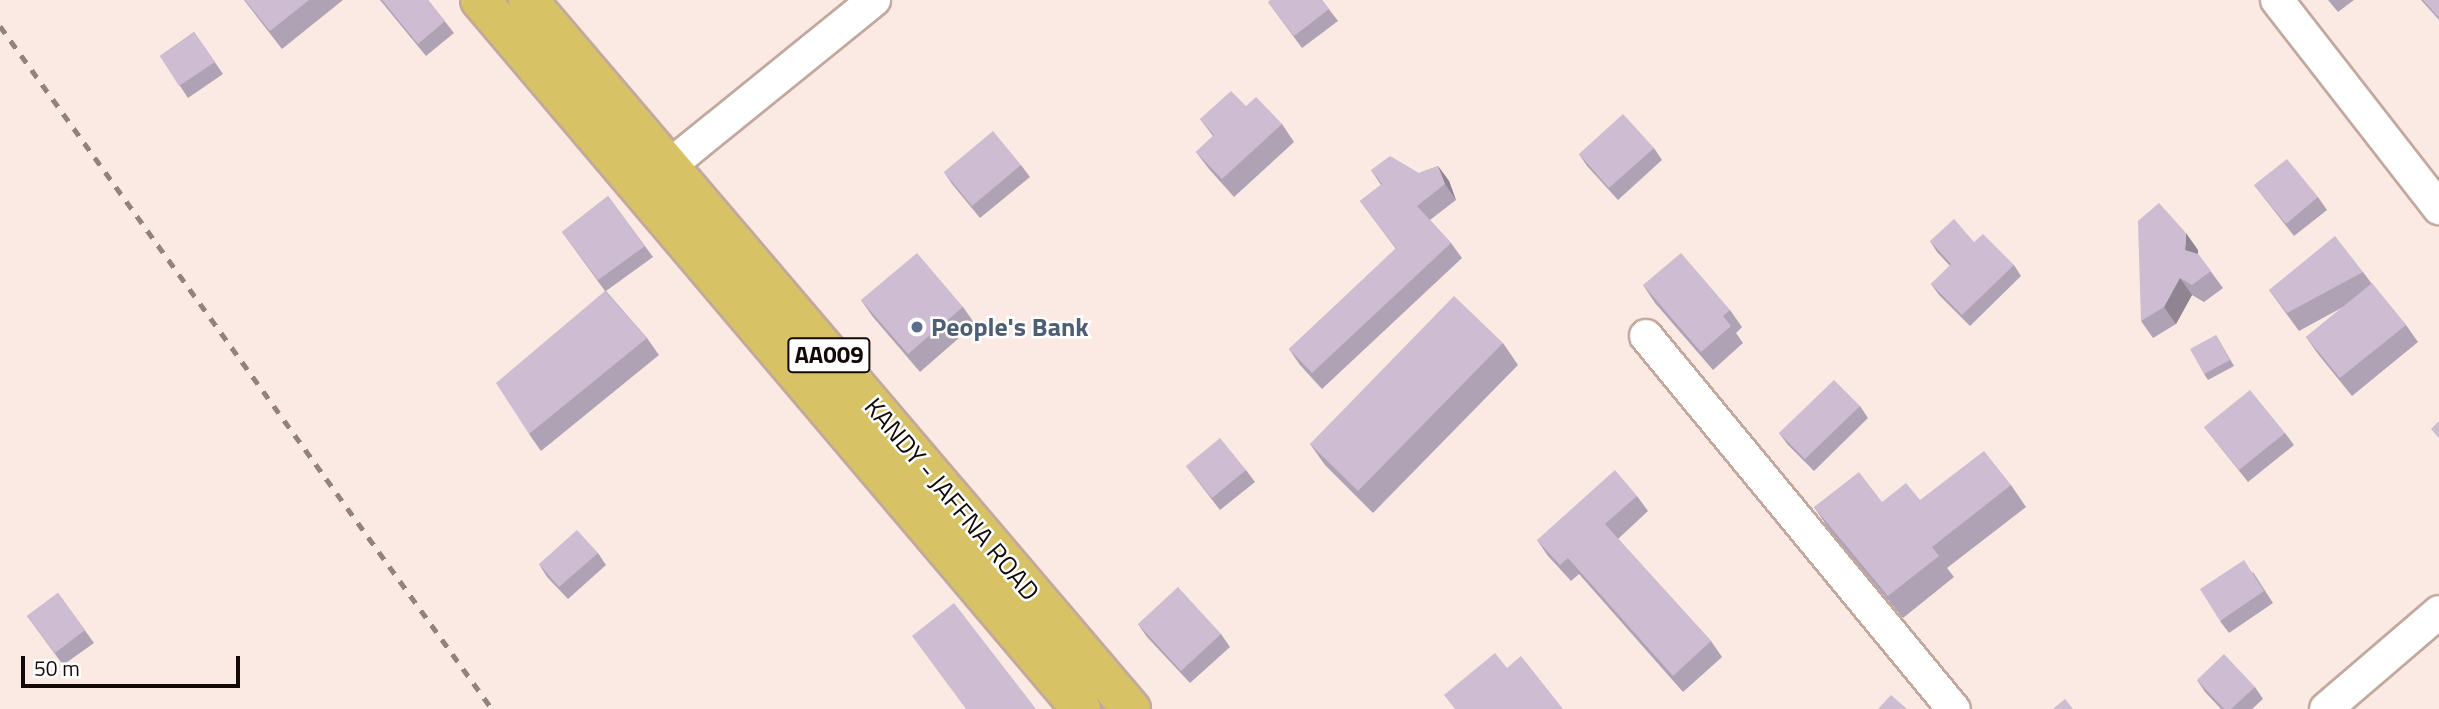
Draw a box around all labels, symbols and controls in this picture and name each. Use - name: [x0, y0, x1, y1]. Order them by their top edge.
- place label: People's Bank: [931, 311, 1089, 343]
- marker: People's Bank: [909, 319, 925, 335]
- road number: AA009: [787, 334, 871, 376]
- street label: KANDY - JAFFNA ROAD: [858, 391, 1046, 607]
- scale bar: [24, 642, 243, 686]
- text: 50 m: [34, 652, 80, 684]

